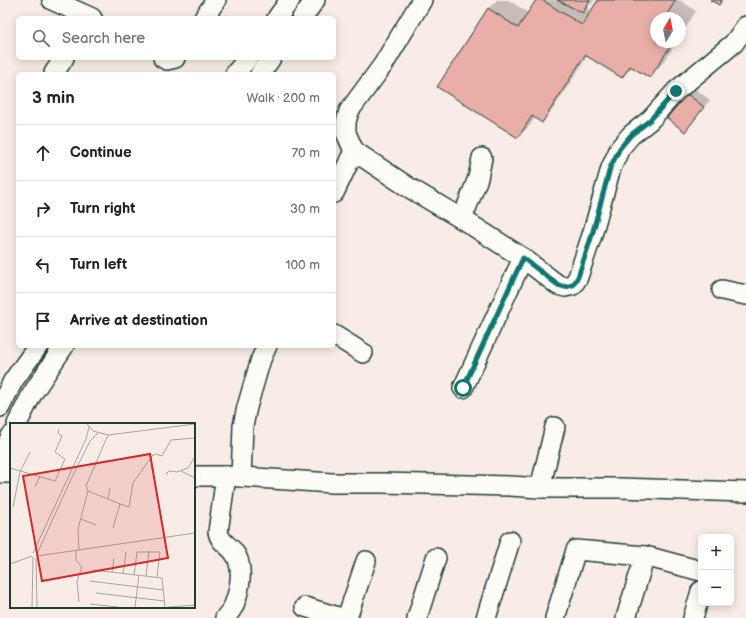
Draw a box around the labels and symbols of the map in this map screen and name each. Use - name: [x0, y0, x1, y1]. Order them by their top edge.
- north arrow: [650, 12, 686, 48]
- route end: [667, 82, 685, 100]
- route start: [454, 379, 472, 397]
- inset map: [10, 423, 195, 608]

